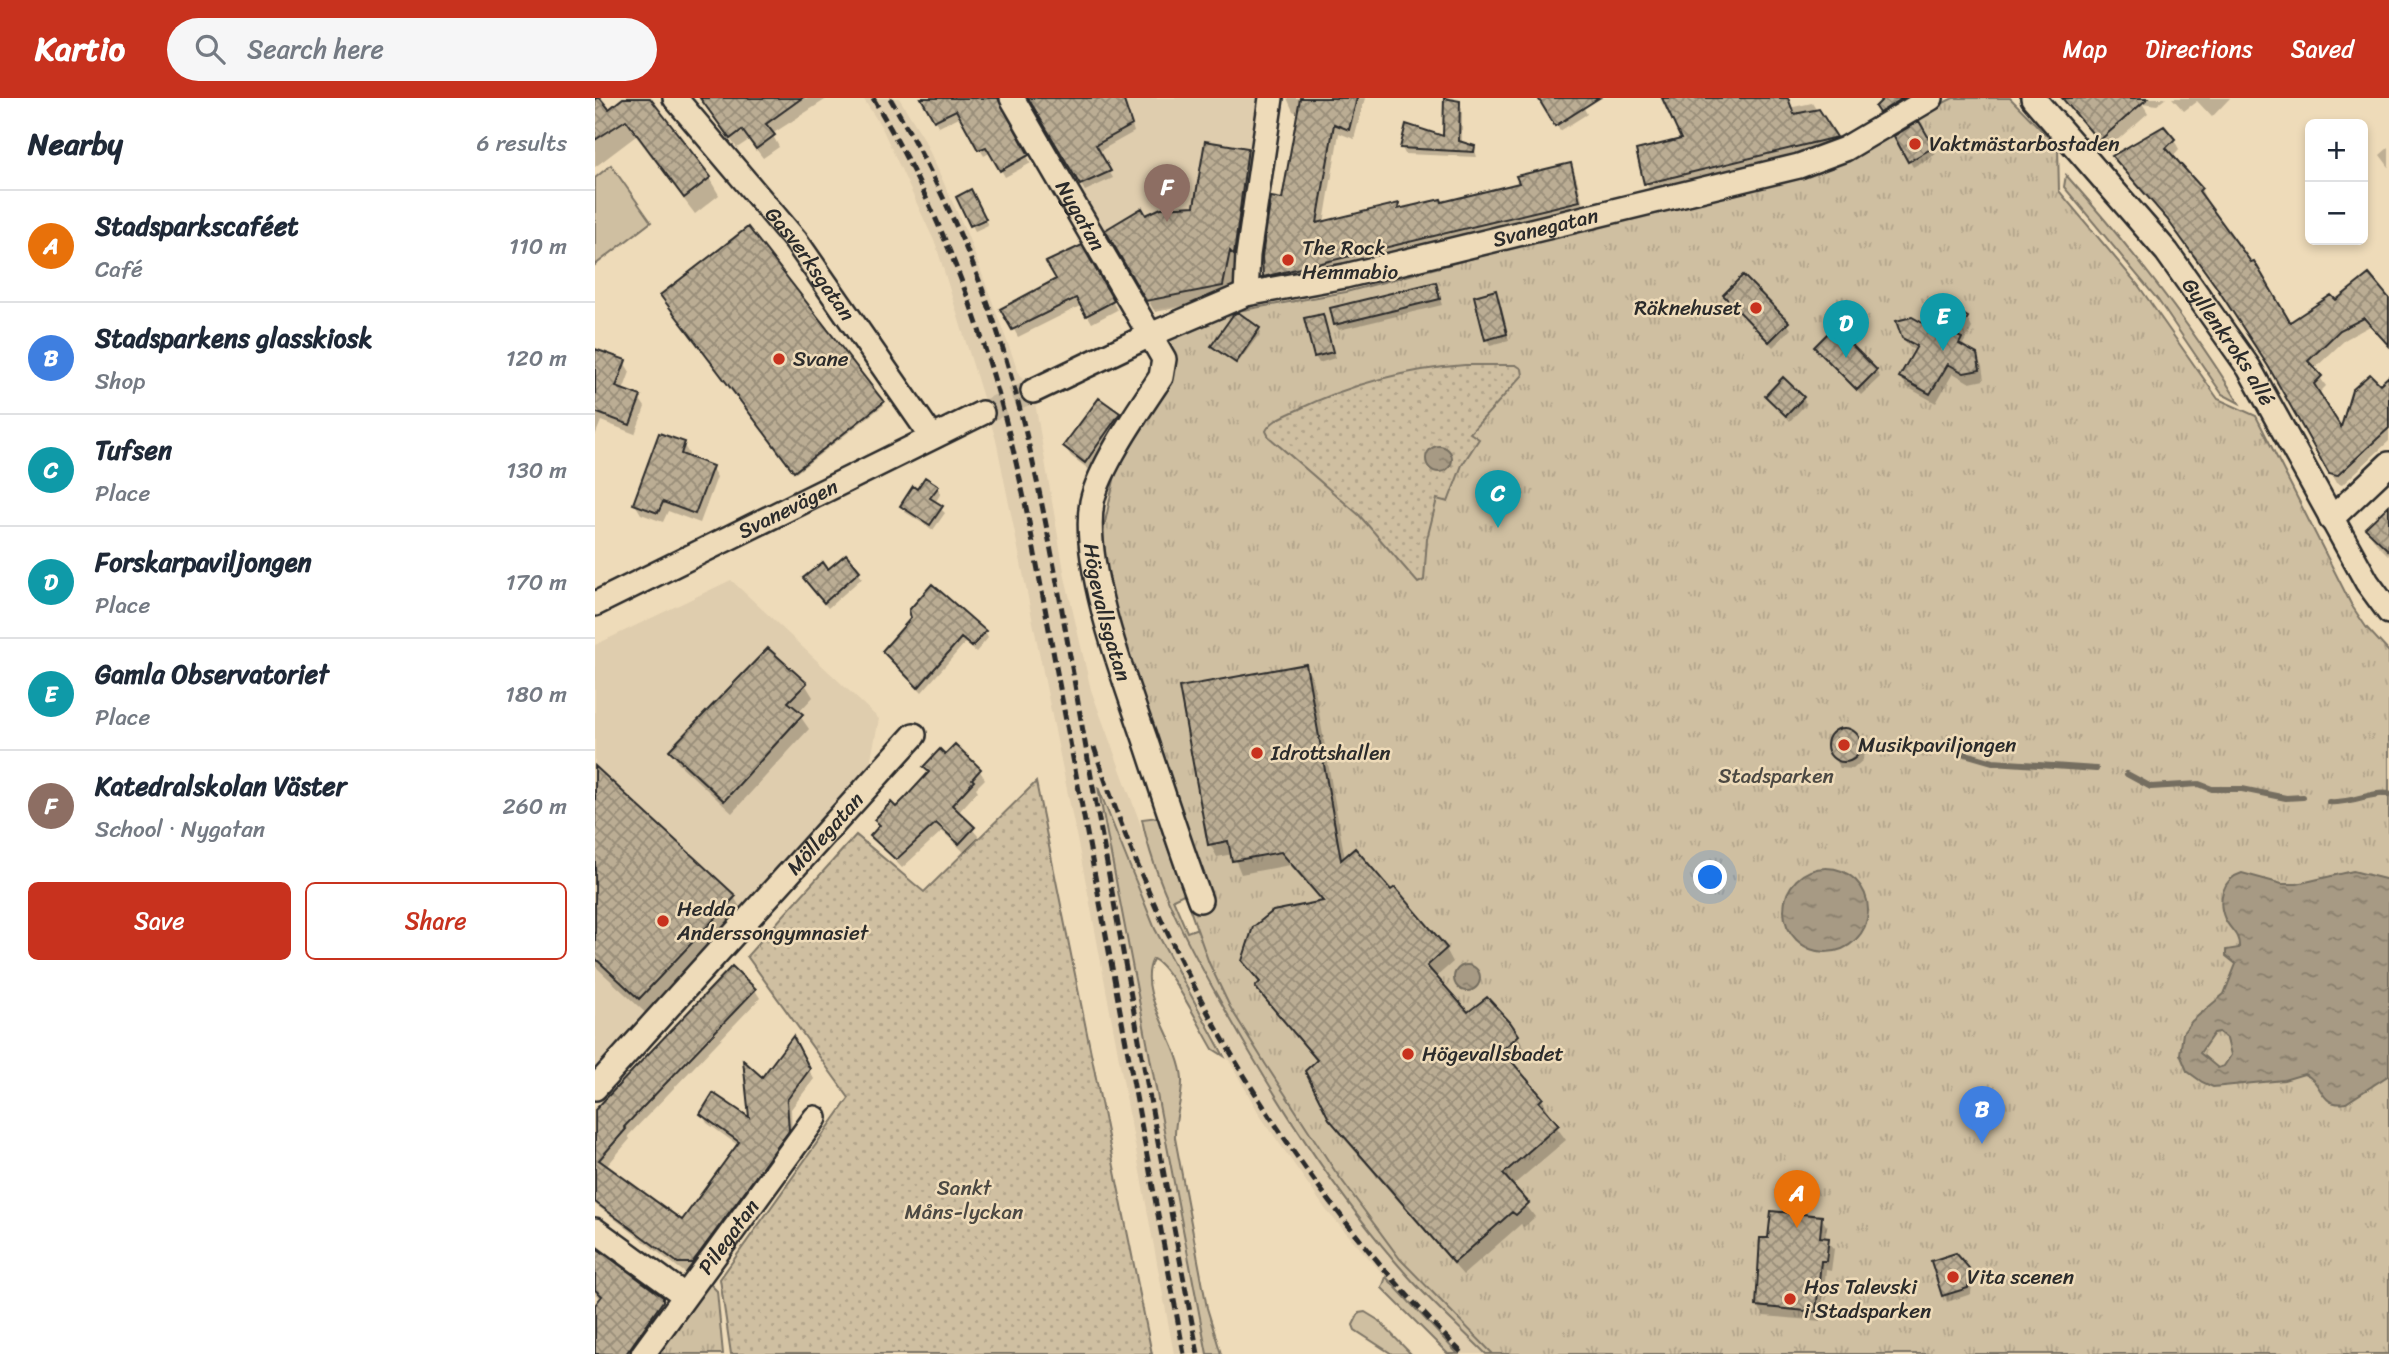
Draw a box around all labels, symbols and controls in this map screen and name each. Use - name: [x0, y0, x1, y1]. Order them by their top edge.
- search box: [167, 18, 657, 81]
- text: Kartio: [35, 20, 125, 78]
- text: Search here: [247, 26, 384, 72]
- text: Map: [2063, 28, 2107, 70]
- text: Directions: [2145, 28, 2253, 70]
- text: Saved: [2291, 28, 2354, 70]
- icon: search: [191, 30, 229, 68]
- text: Nearby: [28, 117, 123, 171]
- map controls: [2305, 119, 2368, 245]
- button: +: [2305, 119, 2368, 182]
- text: 6 results: [477, 123, 567, 164]
- place label: Vaktmästarbostaden: [1929, 125, 2120, 163]
- marker: Vaktmästarbostaden: [1907, 136, 1923, 152]
- pin: F: [1144, 164, 1190, 222]
- street label: Nygatan: [1045, 173, 1116, 258]
- button: −: [2305, 182, 2368, 245]
- street label: Svanegatan: [1489, 196, 1602, 259]
- street label: Gasverksgatan: [755, 197, 865, 329]
- text: Stadsparkscaféet: [95, 203, 299, 249]
- text: A: [43, 226, 59, 267]
- text: 110 m: [509, 226, 567, 267]
- place label: The Rock Hemmabio: [1302, 229, 1398, 291]
- text: Café: [95, 249, 143, 290]
- marker: The Rock Hemmabio: [1280, 252, 1296, 268]
- street label: Gyllenkroks allé: [2172, 269, 2285, 413]
- place label: Räknehuset: [1634, 289, 1742, 327]
- pin: E: [1920, 293, 1966, 351]
- marker: Räknehuset: [1748, 300, 1764, 316]
- pin: D: [1823, 300, 1869, 358]
- text: Stadsparkens glasskiosk: [95, 315, 372, 361]
- text: B: [44, 338, 58, 379]
- text: 120 m: [506, 338, 567, 379]
- place label: Svane: [793, 340, 849, 378]
- marker: Svane: [771, 351, 787, 367]
- text: Shop: [95, 361, 145, 402]
- text: Tufsen: [95, 427, 172, 473]
- text: C: [44, 450, 58, 491]
- text: 130 m: [506, 450, 567, 491]
- street label: Svanevägen: [731, 468, 845, 550]
- pin: C: [1475, 470, 1521, 528]
- text: Place: [95, 473, 150, 514]
- text: Forskarpaviljongen: [95, 539, 311, 585]
- street label: Högevallsgatan: [1072, 541, 1143, 687]
- text: D: [44, 562, 58, 603]
- text: 170 m: [506, 562, 567, 603]
- text: Place: [95, 585, 150, 626]
- text: Gamla Observatoriet: [95, 651, 329, 697]
- text: E: [45, 674, 57, 715]
- text: 180 m: [505, 674, 567, 715]
- text: Place: [95, 697, 150, 738]
- place label: Musikpaviljongen: [1858, 726, 2016, 764]
- place label: Idrottshallen: [1270, 734, 1391, 772]
- marker: Musikpaviljongen: [1836, 737, 1852, 753]
- marker: Idrottshallen: [1249, 745, 1265, 761]
- park label: Stadsparken: [1718, 757, 1834, 795]
- text: Katedralskolan Väster: [95, 763, 346, 809]
- street label: Möllegatan: [776, 783, 874, 884]
- text: F: [45, 786, 57, 827]
- text: 260 m: [502, 786, 567, 827]
- text: School · Nygatan: [95, 809, 265, 850]
- your location: [1693, 860, 1727, 894]
- button: Save: [28, 882, 291, 960]
- button: Share: [305, 882, 567, 960]
- place label: Hedda Anderssongymnasiet: [676, 890, 870, 952]
- marker: Hedda Anderssongymnasiet: [655, 913, 671, 929]
- place label: Högevallsbadet: [1422, 1035, 1564, 1073]
- marker: Högevallsbadet: [1400, 1046, 1416, 1062]
- pin: B: [1959, 1086, 2005, 1144]
- park label: Sankt Måns-lyckan: [905, 1169, 1023, 1231]
- pin: A: [1774, 1170, 1820, 1228]
- street label: Pilegatan: [687, 1191, 769, 1283]
- place label: Vita scenen: [1967, 1258, 2074, 1296]
- place label: Hos Talevski i Stadsparken: [1804, 1268, 1931, 1330]
- marker: Vita scenen: [1945, 1269, 1961, 1285]
- marker: Hos Talevski i Stadsparken: [1782, 1291, 1798, 1307]

